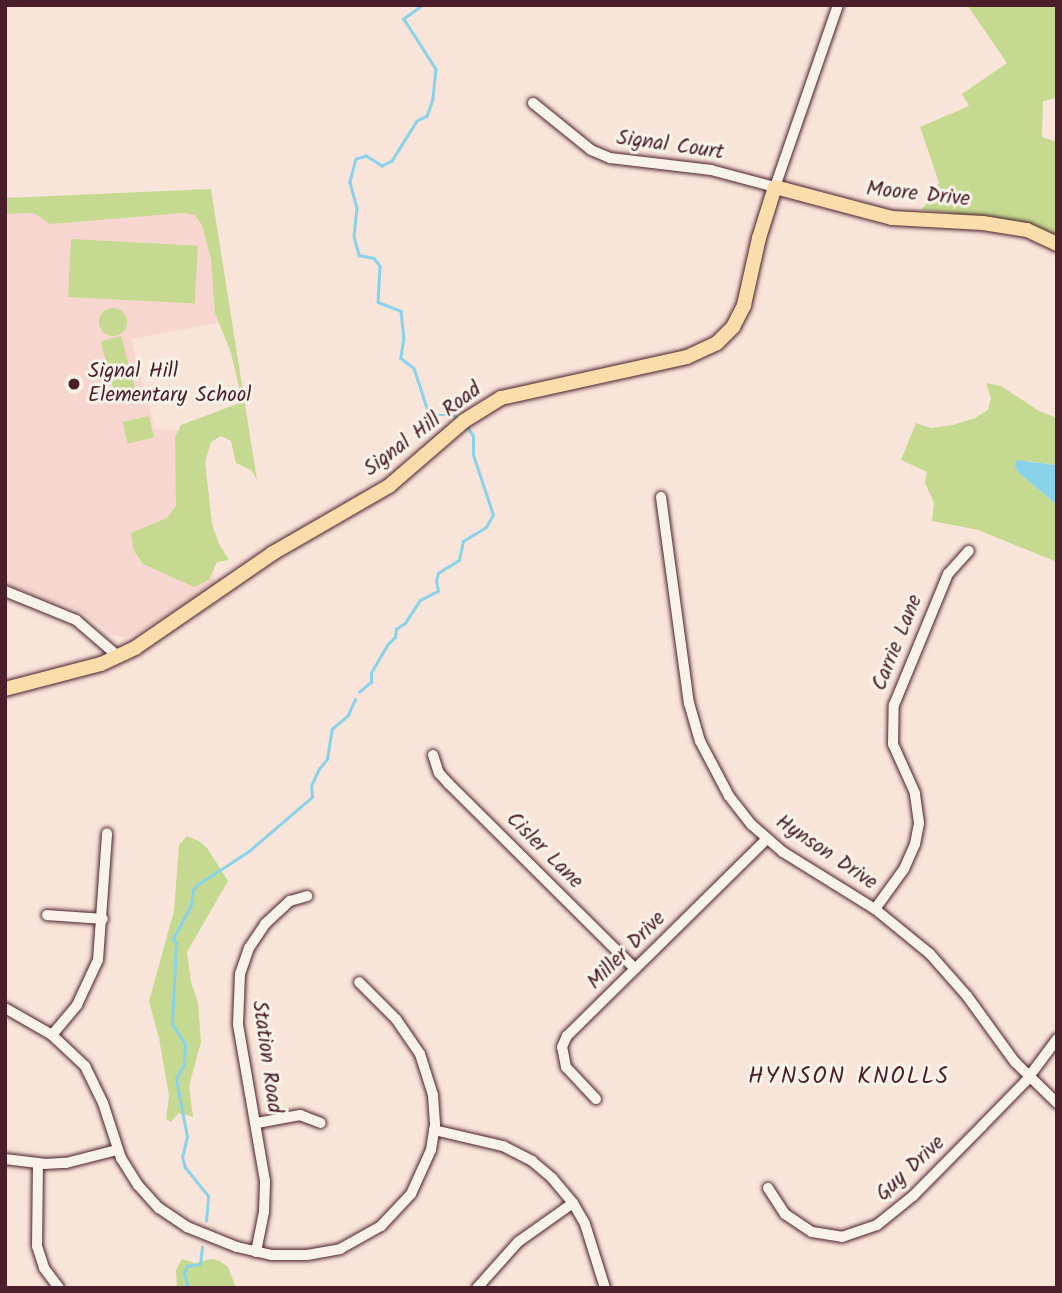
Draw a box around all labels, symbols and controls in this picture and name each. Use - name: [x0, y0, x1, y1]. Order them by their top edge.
- street label: Signal Court: [615, 126, 725, 166]
- street label: Moore Drive: [865, 177, 971, 213]
- place label: Signal Hill Elementary School: [88, 359, 251, 409]
- marker: Signal Hill Elementary School: [66, 376, 82, 392]
- street label: Signal Hill Road: [359, 378, 487, 482]
- street label: Carrie Lane: [867, 591, 929, 695]
- street label: Cisler Lane: [500, 807, 588, 895]
- street label: Hynson Drive: [770, 810, 882, 896]
- street label: Miller Drive: [583, 907, 671, 995]
- street label: Station Road: [246, 999, 286, 1115]
- district label: HYNSON KNOLLS: [750, 1063, 948, 1091]
- street label: Guy Drive: [871, 1131, 951, 1207]

